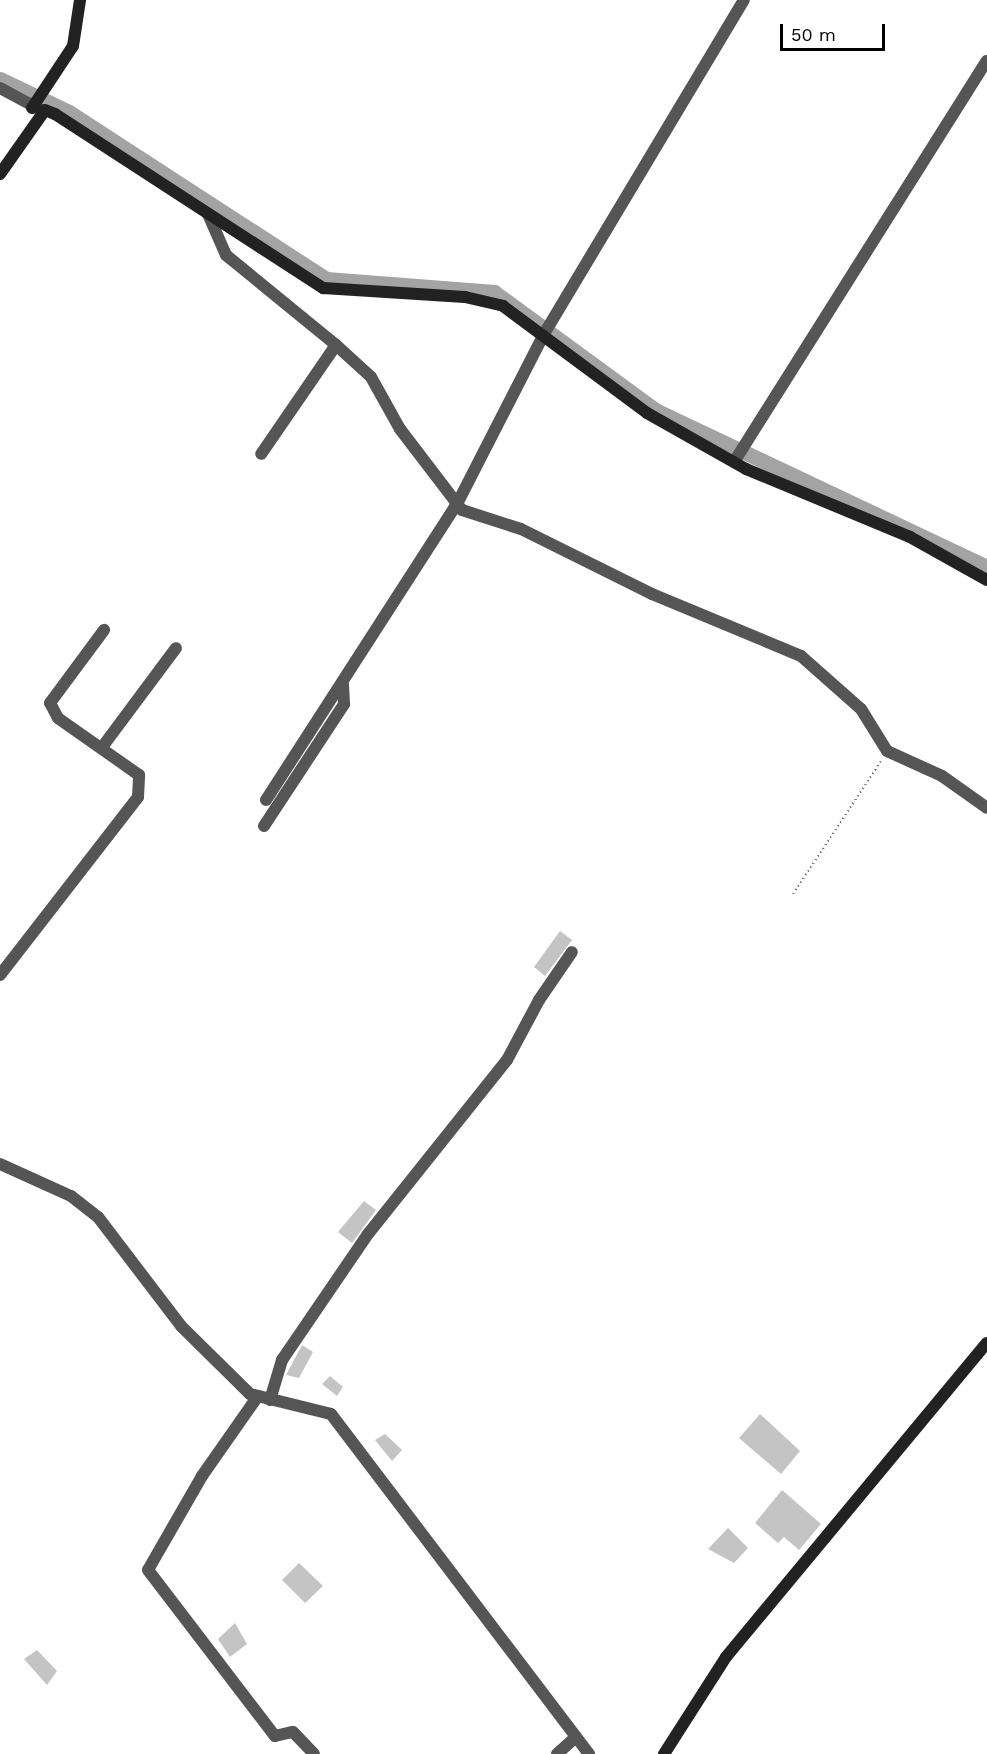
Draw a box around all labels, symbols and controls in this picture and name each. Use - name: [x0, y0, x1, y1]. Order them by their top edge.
- scale bar: [783, 12, 888, 50]
- text: 50 m: [791, 24, 836, 45]

